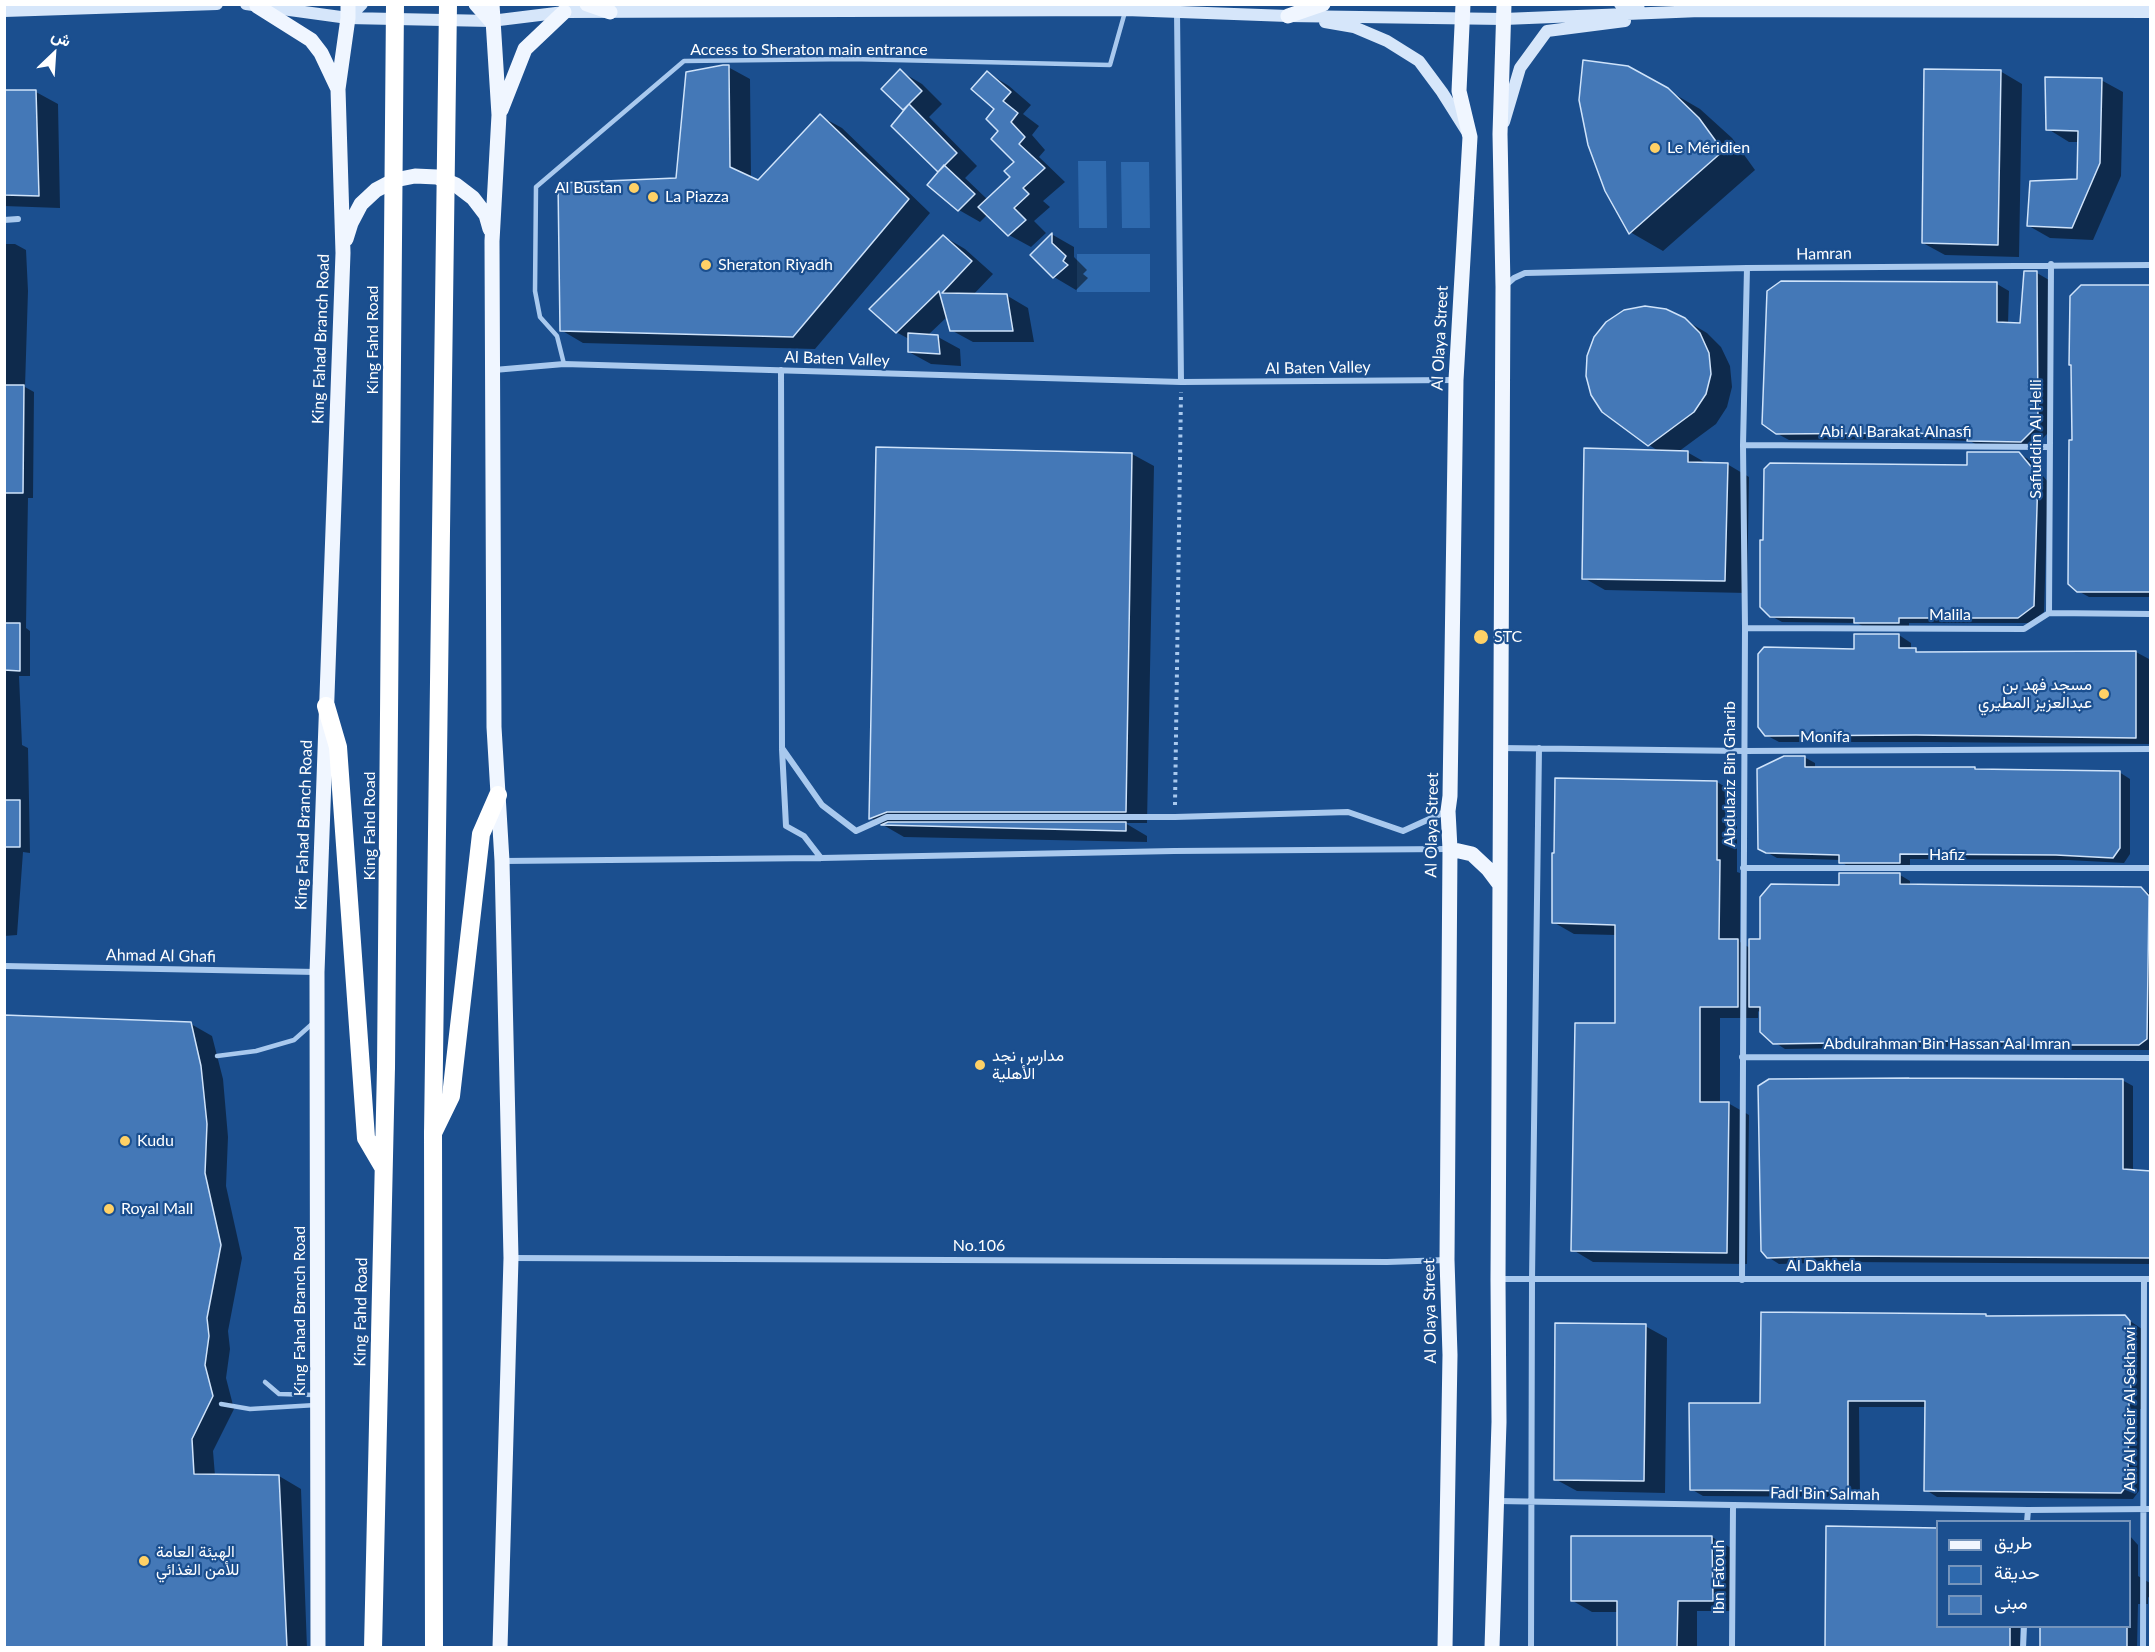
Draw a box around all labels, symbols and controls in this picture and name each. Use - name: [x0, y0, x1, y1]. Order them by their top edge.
- north arrow: [24, 24, 84, 84]
- text: ش: [49, 25, 75, 50]
- street label: Access to Sheraton main entrance: [690, 40, 928, 60]
- place label: Le Méridien: [1667, 138, 1750, 158]
- marker: Le Méridien: [1648, 141, 1662, 155]
- place label: Al Bustan: [555, 178, 622, 198]
- marker: Al Bustan: [627, 181, 641, 195]
- place label: La Piazza: [665, 187, 729, 207]
- marker: La Piazza: [646, 190, 660, 204]
- street label: Hamran: [1796, 244, 1852, 264]
- street label: King Fahad Branch Road: [308, 253, 334, 425]
- place label: Sheraton Riyadh: [718, 255, 833, 275]
- marker: Sheraton Riyadh: [699, 258, 713, 272]
- street label: King Fahd Road: [363, 285, 383, 395]
- street label: Al Olaya Street: [1428, 285, 1452, 391]
- street label: Al Baten Valley: [784, 348, 890, 370]
- street label: Al Baten Valley: [1265, 357, 1371, 379]
- street label: Safiuddin Al Helli: [2026, 379, 2046, 499]
- street label: Abi Al Barakat Alnasfi: [1820, 422, 1972, 442]
- street label: Malila: [1929, 605, 1971, 625]
- place label: STC: [1494, 627, 1522, 647]
- marker: STC: [1472, 628, 1490, 646]
- place label: مسجد فهد بن عبدالعزيز المطيري: [1978, 675, 2092, 713]
- marker: مسجد فهد بن عبدالعزيز المطيري: [2097, 687, 2111, 701]
- street label: Abdulaziz Bin Gharib: [1720, 701, 1740, 847]
- street label: Monifa: [1800, 727, 1850, 747]
- street label: King Fahad Branch Road: [291, 739, 317, 911]
- street label: King Fahd Road: [360, 771, 380, 881]
- street label: Al Olaya Street: [1421, 772, 1443, 878]
- street label: Hafiz: [1929, 845, 1965, 865]
- street label: Ahmad Al Ghafi: [106, 945, 216, 967]
- street label: Abdulrahman Bin Hassan Aal Imran: [1824, 1034, 2070, 1054]
- place label: مدارس نجد الأهلية: [992, 1046, 1064, 1084]
- marker: مدارس نجد الأهلية: [973, 1058, 987, 1072]
- place label: Kudu: [137, 1131, 174, 1151]
- marker: Kudu: [118, 1134, 132, 1148]
- place label: Royal Mall: [121, 1199, 193, 1219]
- marker: Royal Mall: [102, 1202, 116, 1216]
- street label: King Fahad Branch Road: [290, 1226, 310, 1396]
- street label: No.106: [953, 1236, 1005, 1256]
- street label: Al Dakhela: [1786, 1256, 1862, 1276]
- street label: King Fahd Road: [350, 1257, 372, 1367]
- street label: Al Olaya Street: [1419, 1258, 1441, 1364]
- street label: Abi Al Kheir Al Sekhawi: [2120, 1326, 2140, 1492]
- street label: Fadl Bin Salmah: [1770, 1483, 1880, 1505]
- legend: [1936, 1520, 2131, 1628]
- text: طريق: [1994, 1531, 2032, 1553]
- street label: Ibn Fatouh: [1709, 1540, 1729, 1614]
- place label: الهيئة العامة للأمن الغذائي: [156, 1542, 239, 1580]
- marker: الهيئة العامة للأمن الغذائي: [137, 1554, 151, 1568]
- text: حديقة: [1994, 1561, 2040, 1583]
- text: مبنى: [1994, 1591, 2028, 1613]

